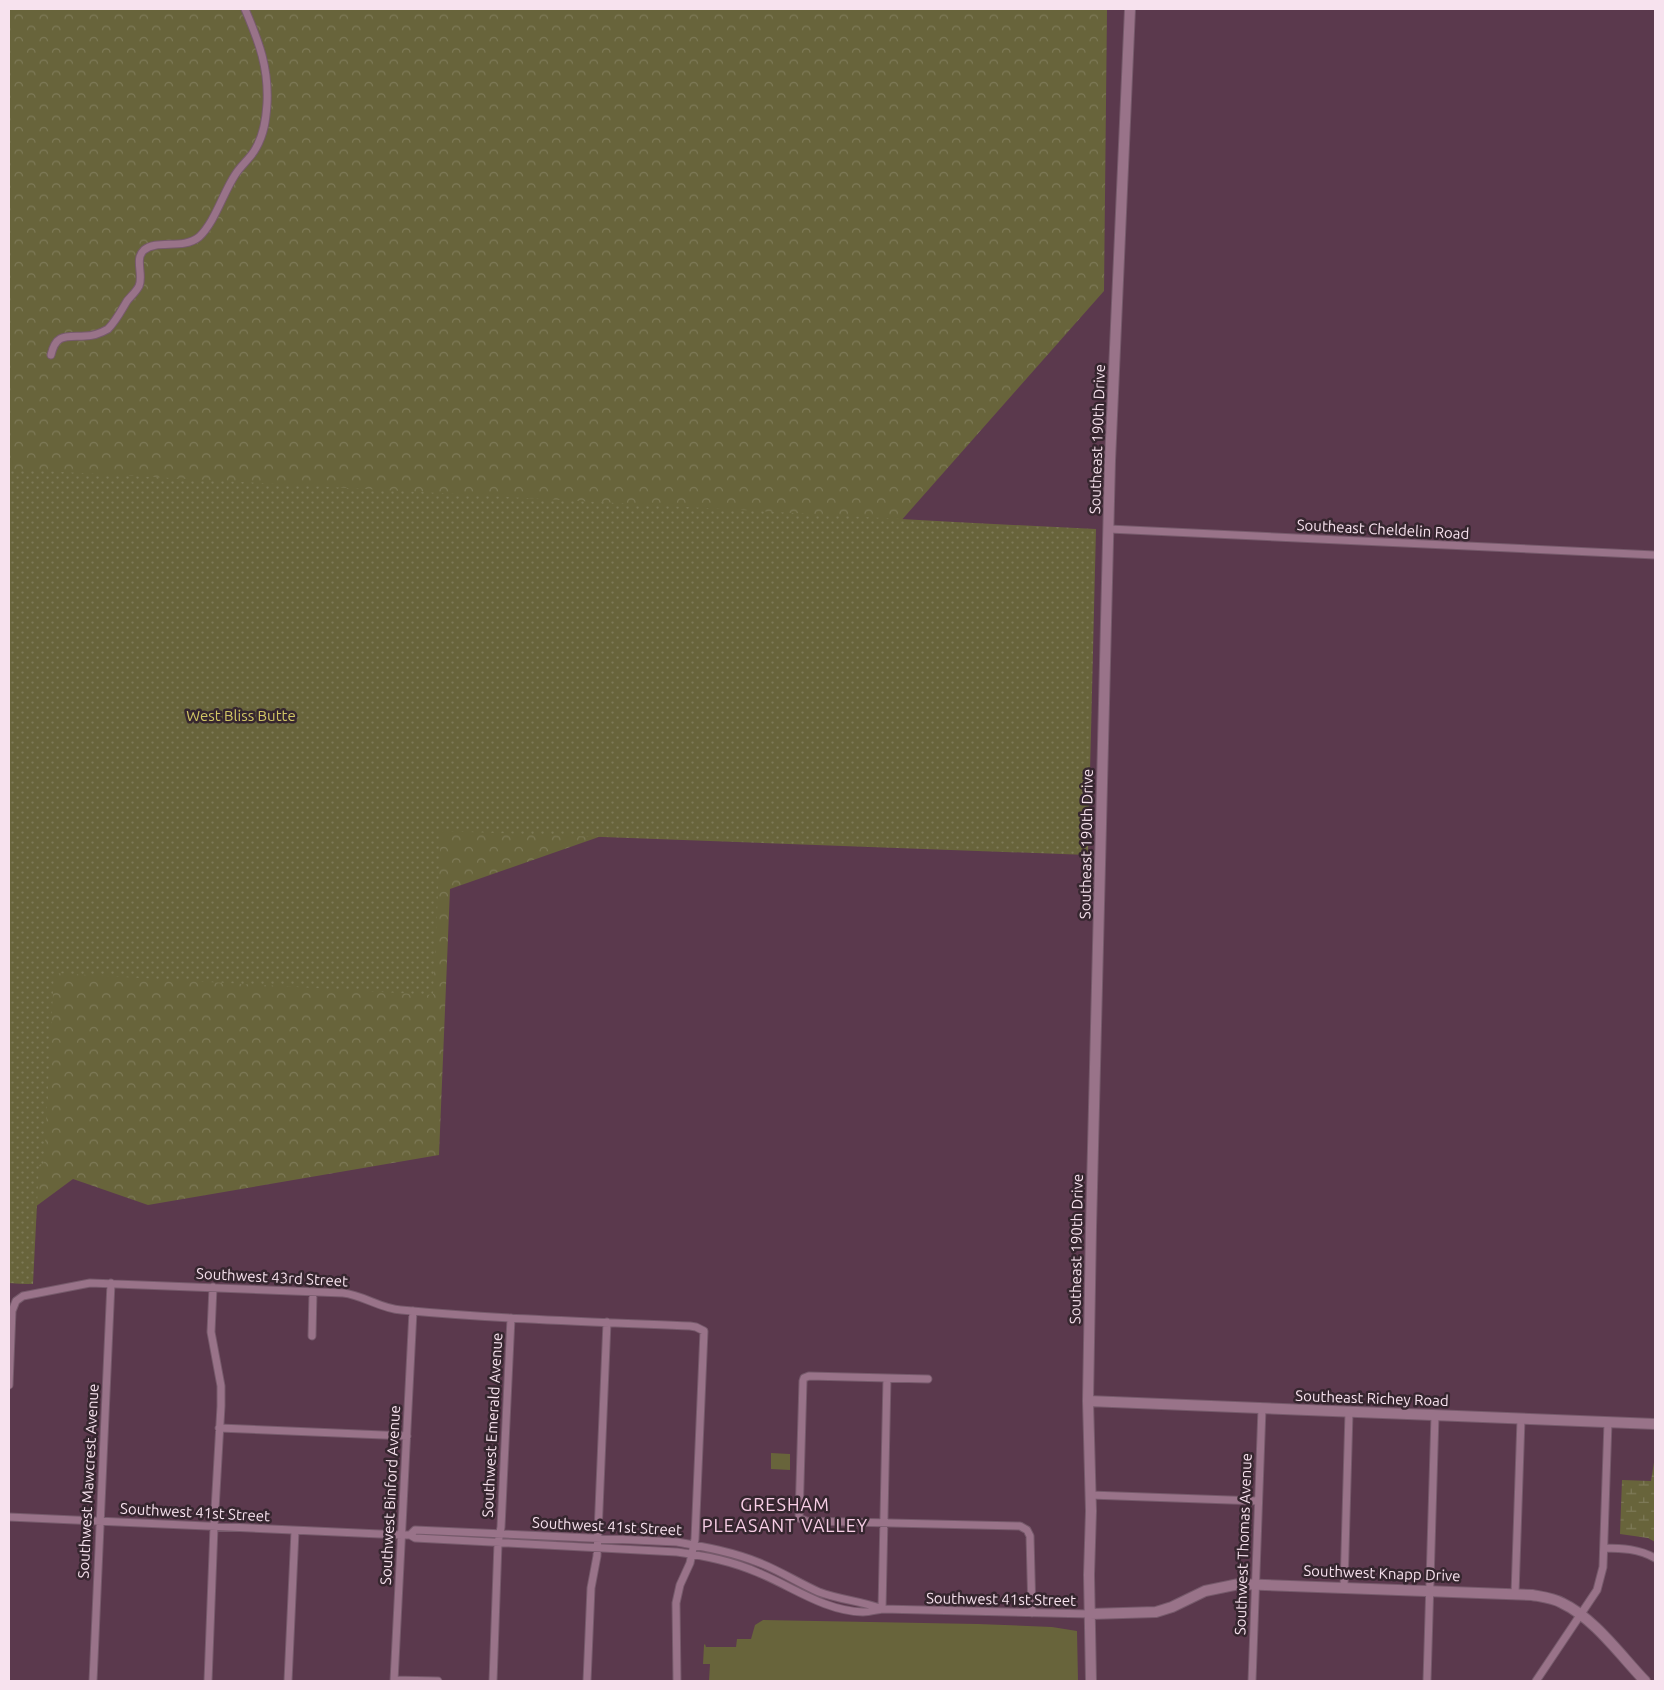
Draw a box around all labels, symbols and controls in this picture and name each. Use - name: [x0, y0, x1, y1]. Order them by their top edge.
- street label: Southeast 190th Drive: [1086, 364, 1108, 514]
- street label: Southeast Cheldelin Road: [1296, 516, 1470, 542]
- park label: West Bliss Butte: [186, 707, 296, 724]
- street label: Southeast 190th Drive: [1076, 769, 1096, 919]
- street label: Southeast 190th Drive: [1066, 1174, 1086, 1324]
- street label: Southwest 43rd Street: [196, 1265, 348, 1289]
- street label: Southwest Emerald Avenue: [479, 1332, 505, 1518]
- street label: Southwest Mawcrest Avenue: [74, 1383, 102, 1579]
- street label: Southeast Richey Road: [1295, 1387, 1449, 1409]
- street label: Southwest Binford Avenue: [377, 1405, 403, 1585]
- street label: Southwest Thomas Avenue: [1231, 1453, 1255, 1635]
- district label: GRESHAM PLEASANT VALLEY: [702, 1494, 868, 1535]
- street label: Southwest 41st Street: [120, 1500, 270, 1524]
- street label: Southwest 41st Street: [532, 1514, 682, 1538]
- street label: Southwest Knapp Drive: [1303, 1562, 1461, 1584]
- street label: Southwest 41st Street: [926, 1589, 1076, 1609]

